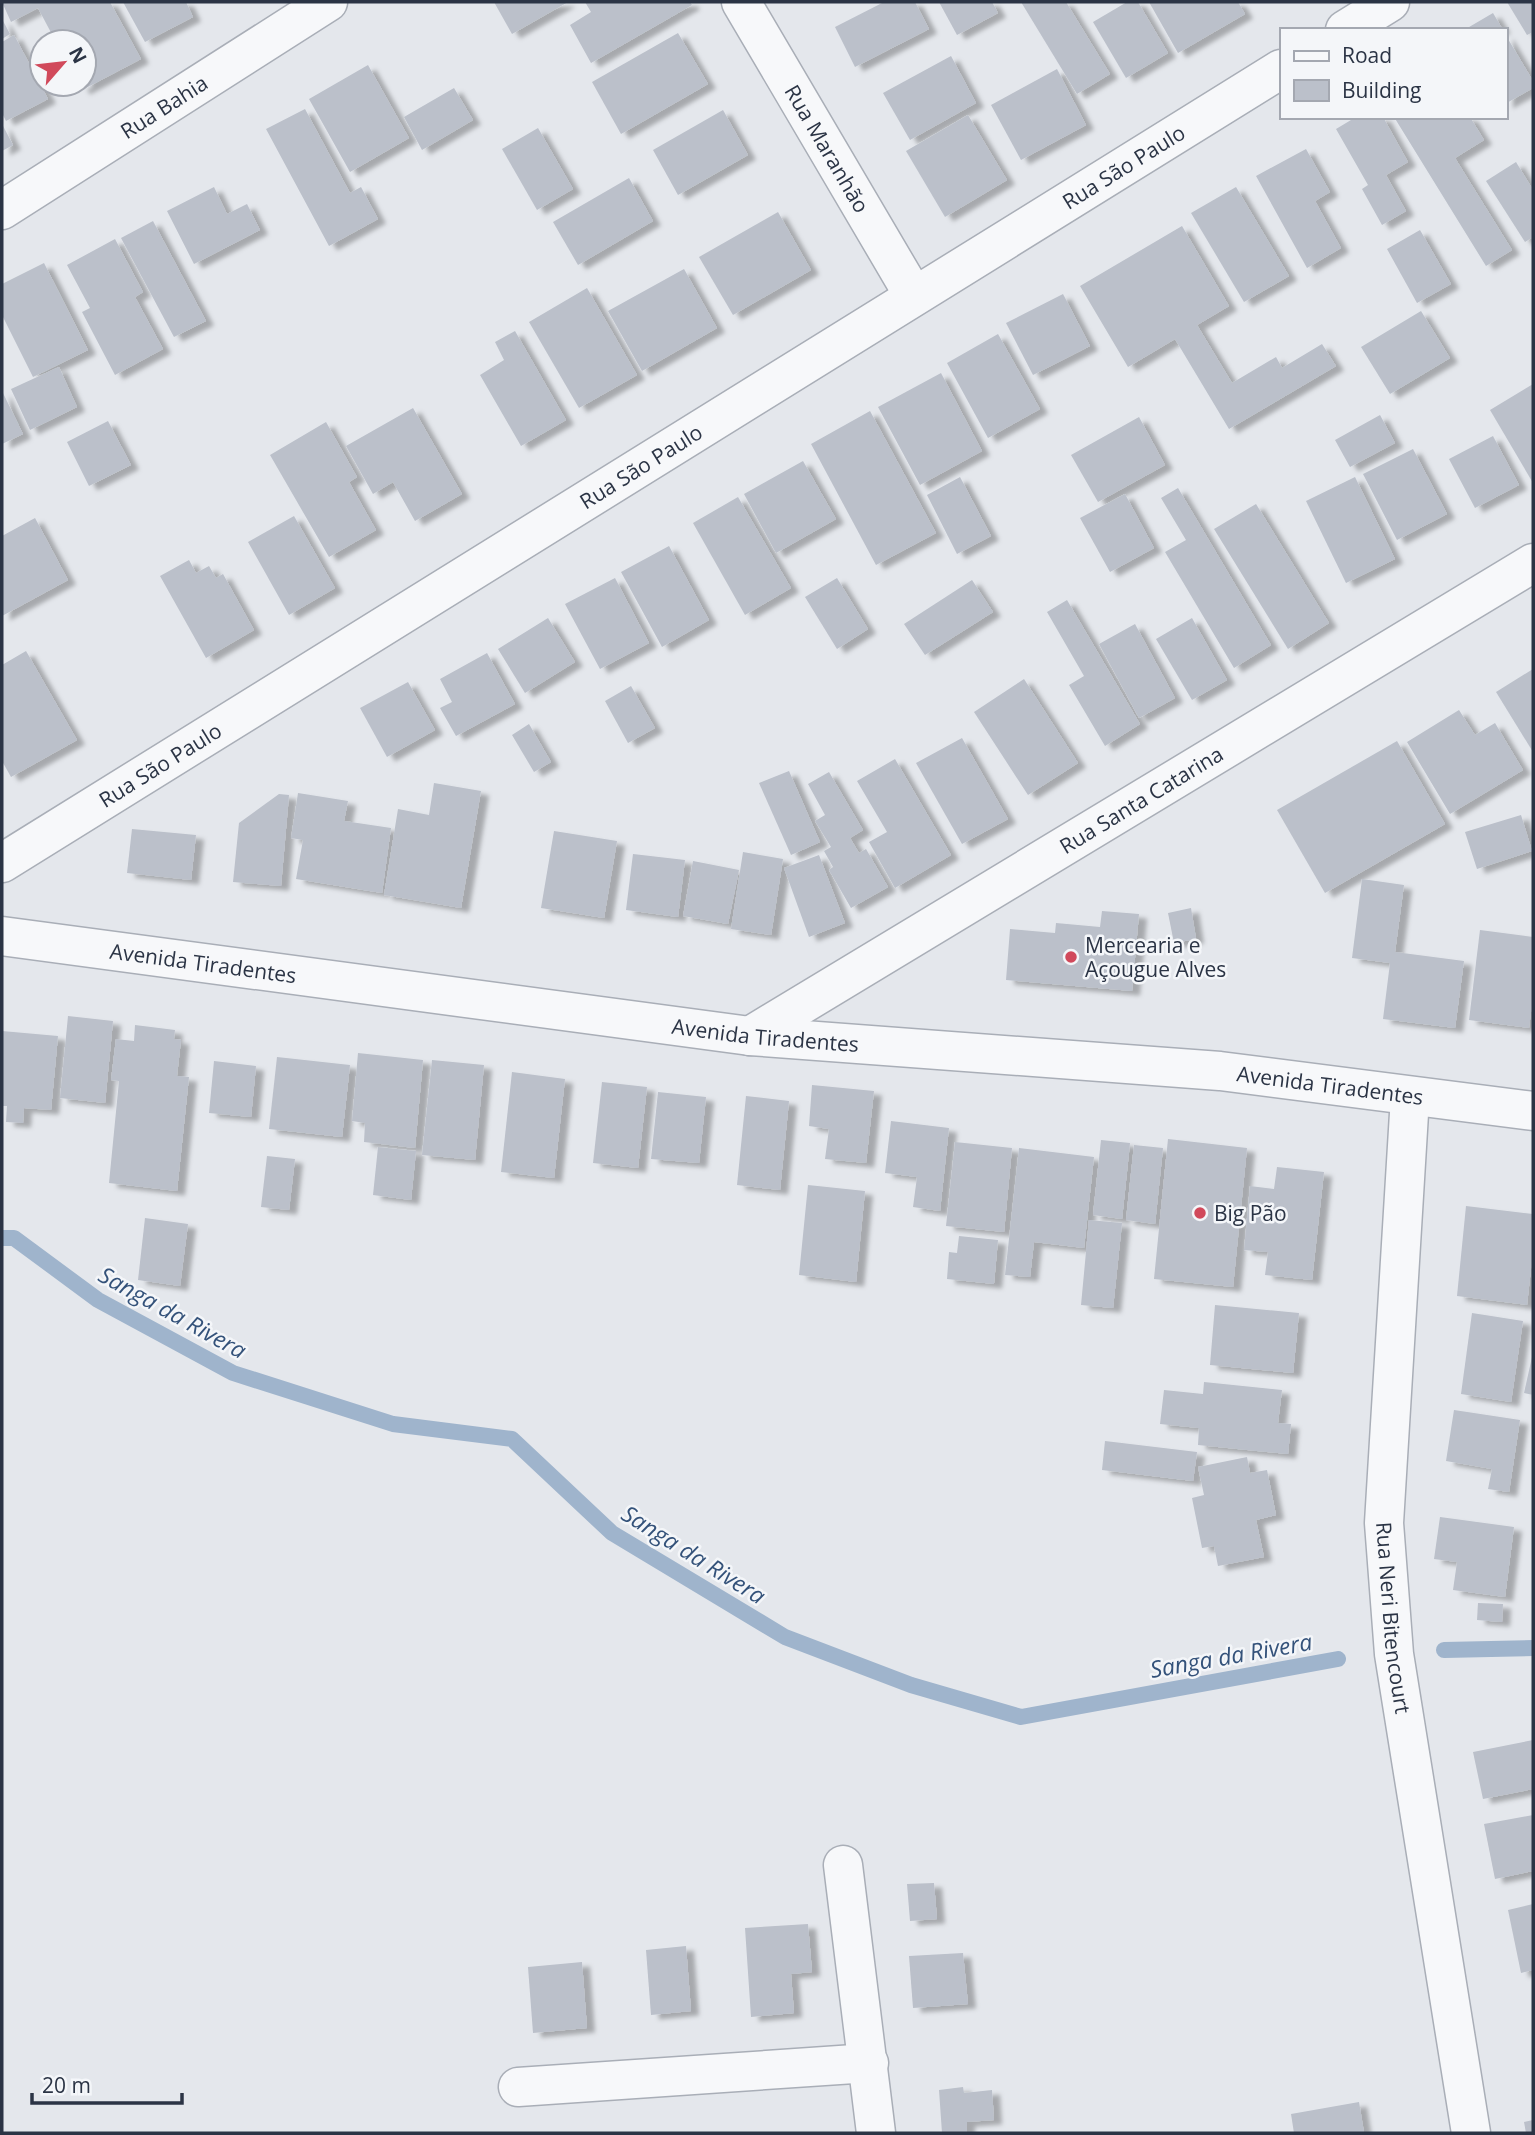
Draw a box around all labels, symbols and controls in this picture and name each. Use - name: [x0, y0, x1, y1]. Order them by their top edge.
- north arrow: [28, 28, 98, 98]
- legend: [1280, 28, 1507, 119]
- text: Road: [1342, 41, 1392, 69]
- text: N: [63, 42, 93, 68]
- street label: Rua Bahia: [115, 69, 213, 145]
- text: Building: [1342, 76, 1421, 104]
- street label: Rua Maranhão: [779, 79, 876, 218]
- street label: Rua São Paulo: [1057, 118, 1190, 215]
- street label: Rua São Paulo: [574, 418, 708, 515]
- street label: Rua São Paulo: [93, 716, 227, 814]
- street label: Rua Santa Catarina: [1054, 740, 1228, 860]
- place label: Mercearia e Açougue Alves: [1085, 931, 1226, 983]
- street label: Avenida Tiradentes: [108, 937, 298, 989]
- marker: Mercearia e Açougue Alves: [1063, 949, 1079, 965]
- street label: Avenida Tiradentes: [670, 1012, 860, 1058]
- street label: Avenida Tiradentes: [1235, 1059, 1425, 1111]
- place label: Big Pão: [1214, 1199, 1287, 1227]
- marker: Big Pão: [1192, 1205, 1208, 1221]
- water label: Sanga da Rivera: [93, 1258, 253, 1366]
- water label: Sanga da Rivera: [616, 1497, 772, 1611]
- street label: Rua Neri Bitencourt: [1370, 1521, 1417, 1716]
- water label: Sanga da Rivera: [1147, 1625, 1315, 1685]
- scale bar: [32, 2062, 182, 2106]
- text: 20 m: [42, 2071, 91, 2099]

